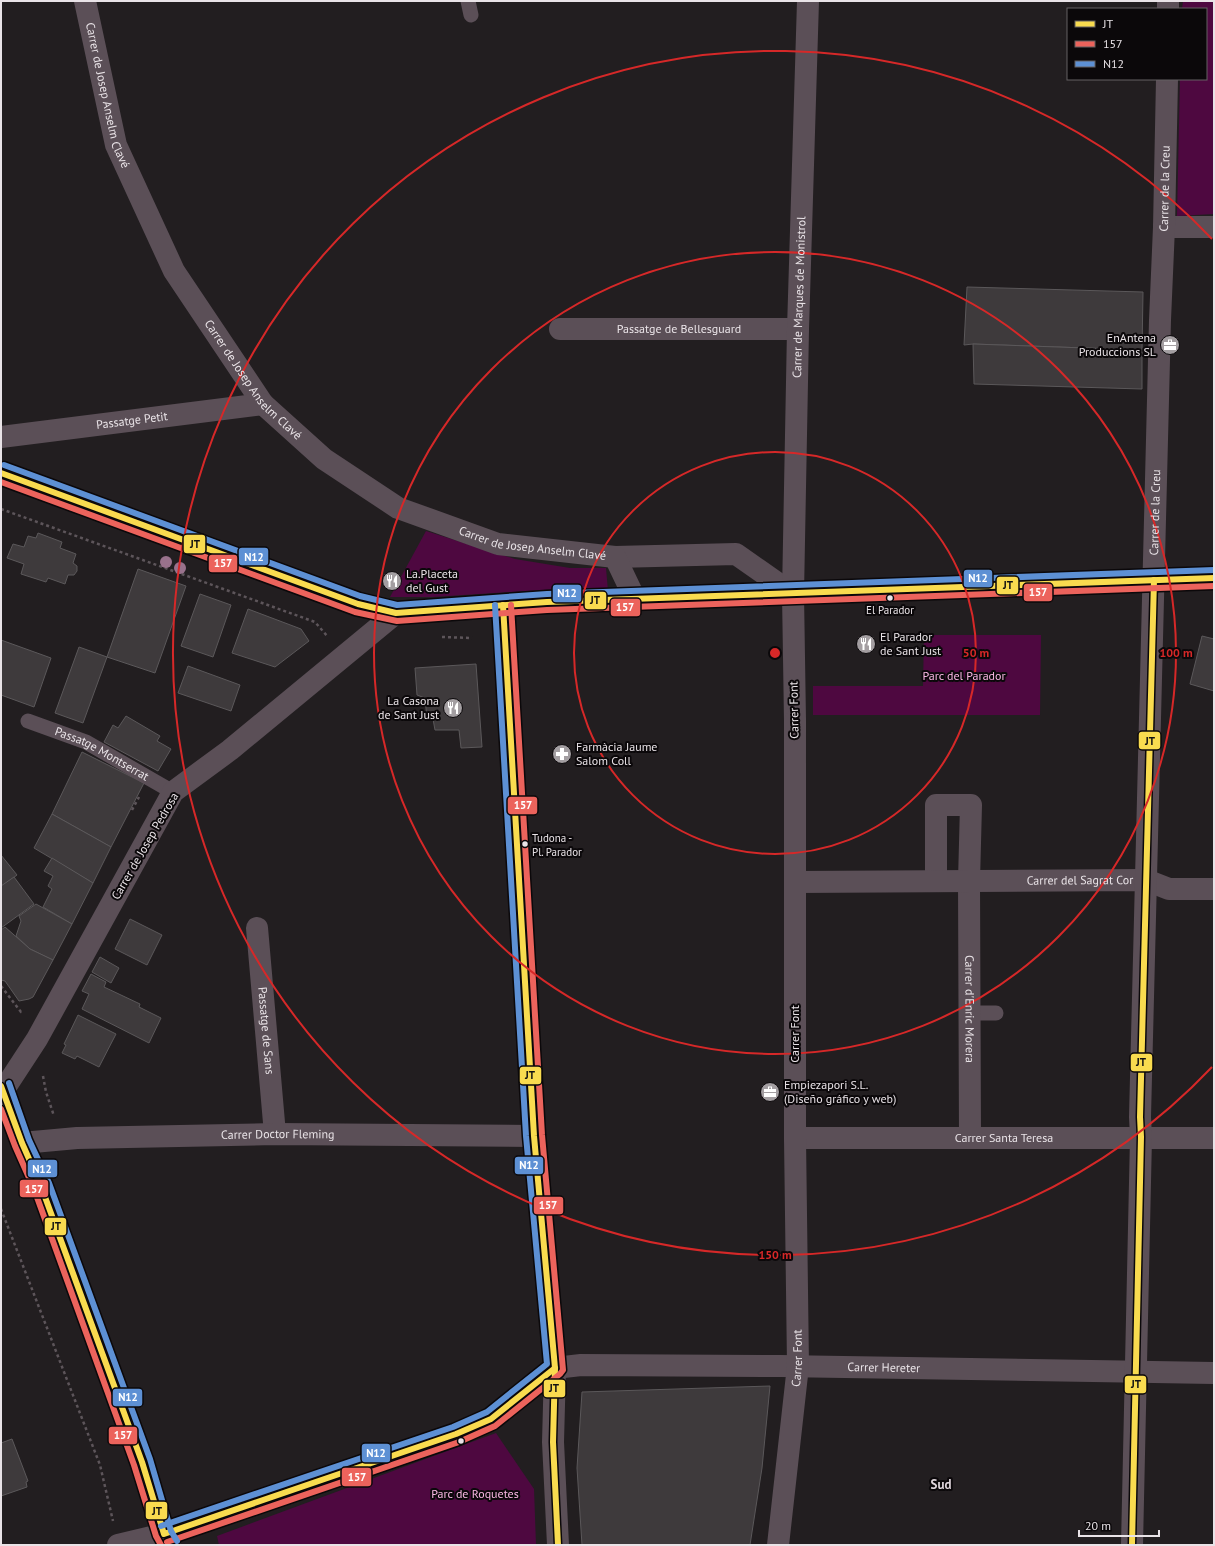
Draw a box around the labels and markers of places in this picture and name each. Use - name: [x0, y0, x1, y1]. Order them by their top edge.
- place label: EnAntena Produccions SL: [1079, 330, 1156, 359]
- office icon: EnAntena Produccions SL: [1159, 334, 1181, 356]
- place label: La.Placeta del Gust: [406, 566, 458, 595]
- restaurant icon: La.Placeta del Gust: [381, 570, 403, 592]
- marker: El Parador: [885, 593, 895, 603]
- place label: El Parador: [866, 603, 914, 617]
- place label: El Parador de Sant Just: [880, 629, 941, 658]
- restaurant icon: El Parador de Sant Just: [855, 633, 877, 655]
- centre of rings: [768, 646, 782, 660]
- place label: La Casona de Sant Just: [378, 693, 439, 722]
- restaurant icon: La Casona de Sant Just: [442, 697, 464, 719]
- place label: Farmàcia Jaume Salom Coll: [576, 739, 657, 768]
- pharmacy icon: Farmàcia Jaume Salom Coll: [551, 743, 573, 765]
- place label: Tudona - Pl. Parador: [532, 831, 582, 859]
- marker: Tudona - Pl. Parador: [520, 839, 530, 849]
- place label: Empiezapori S.L. (Diseño gráfico y web): [784, 1077, 896, 1106]
- office icon: Empiezapori S.L. (Diseño gráfico y web): [759, 1081, 781, 1103]
- unlabelled marker: [456, 1436, 466, 1446]

